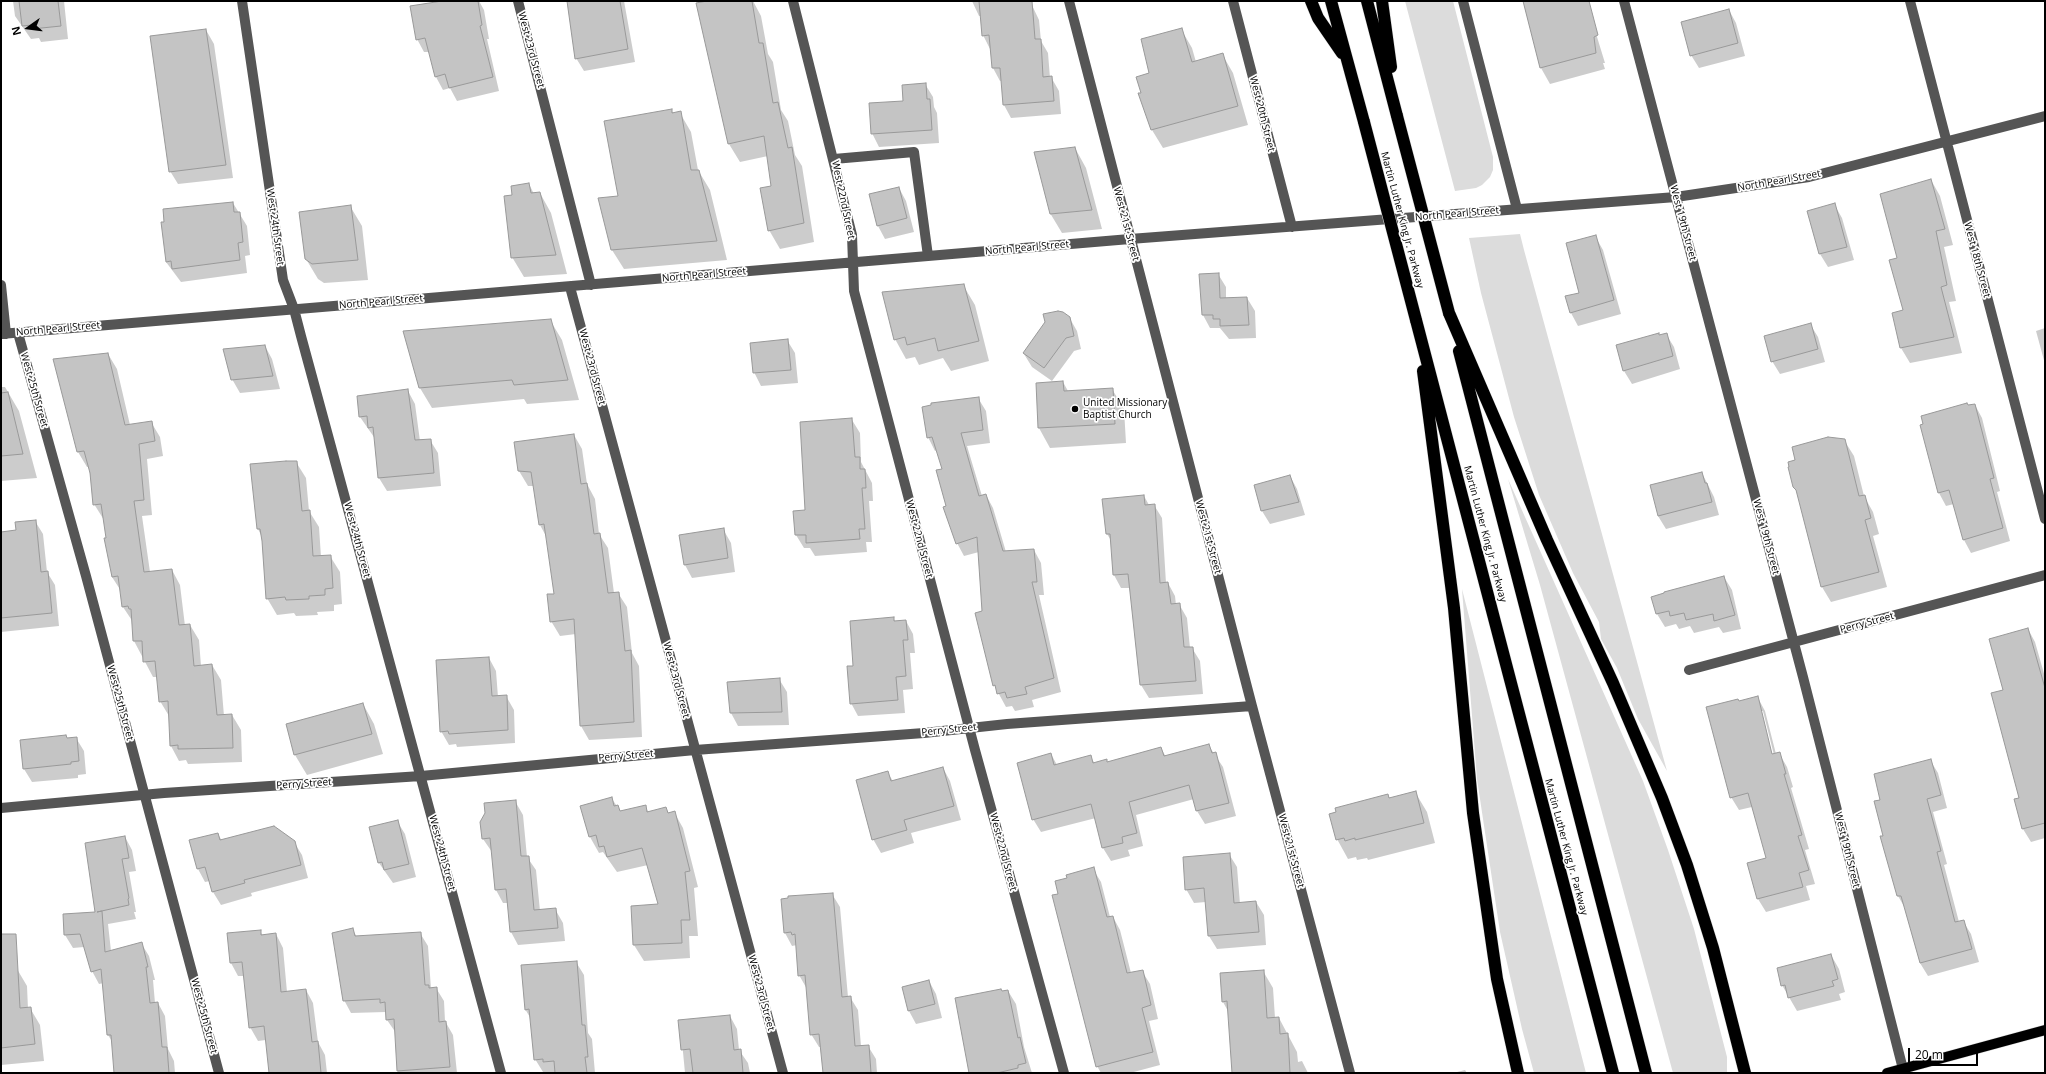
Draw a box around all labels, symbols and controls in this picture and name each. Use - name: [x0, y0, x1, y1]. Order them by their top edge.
- north arrow: [8, 8, 48, 48]
- street label: West 23rd Street: [515, 11, 547, 89]
- text: N: [8, 25, 24, 37]
- street label: West 20th Street: [1247, 75, 1277, 153]
- street label: Martin Luther King Jr. Parkway: [1378, 150, 1426, 290]
- street label: West 22nd Street: [829, 160, 857, 240]
- street label: North Pearl Street: [1736, 168, 1822, 194]
- street label: West 19th Street: [1667, 184, 1699, 262]
- street label: West 21st Street: [1110, 186, 1142, 262]
- street label: West 24th Street: [264, 188, 286, 266]
- street label: North Pearl Street: [1415, 204, 1499, 224]
- street label: West 18th Street: [1961, 221, 1993, 299]
- street label: North Pearl Street: [985, 238, 1069, 258]
- street label: North Pearl Street: [662, 265, 746, 285]
- street label: North Pearl Street: [339, 292, 423, 312]
- street label: North Pearl Street: [16, 319, 100, 339]
- street label: West 23rd Street: [576, 328, 608, 406]
- street label: West 25th Street: [18, 351, 50, 429]
- place label: United Missionary Baptist Church: [1083, 397, 1167, 420]
- marker: United Missionary Baptist Church: [1070, 404, 1080, 414]
- street label: Martin Luther King Jr. Parkway: [1461, 464, 1509, 604]
- street label: West 19th Street: [1750, 498, 1782, 576]
- street label: West 22nd Street: [903, 499, 935, 579]
- street label: West 21st Street: [1192, 499, 1224, 575]
- street label: West 24th Street: [341, 501, 373, 579]
- street label: Perry Street: [1839, 610, 1895, 636]
- street label: West 23rd Street: [660, 641, 692, 719]
- street label: West 25th Street: [104, 664, 136, 742]
- street label: Perry Street: [921, 721, 977, 739]
- street label: Perry Street: [598, 748, 654, 764]
- street label: Perry Street: [276, 776, 332, 792]
- street label: Martin Luther King Jr. Parkway: [1542, 777, 1590, 917]
- street label: West 19th Street: [1832, 811, 1862, 889]
- street label: West 22nd Street: [987, 812, 1019, 892]
- street label: West 21st Street: [1275, 813, 1307, 889]
- street label: West 24th Street: [426, 814, 458, 892]
- street label: West 23rd Street: [745, 954, 777, 1032]
- street label: West 25th Street: [188, 977, 220, 1055]
- scale bar: [1910, 1040, 1980, 1066]
- text: 20 m: [1915, 1046, 1943, 1063]

